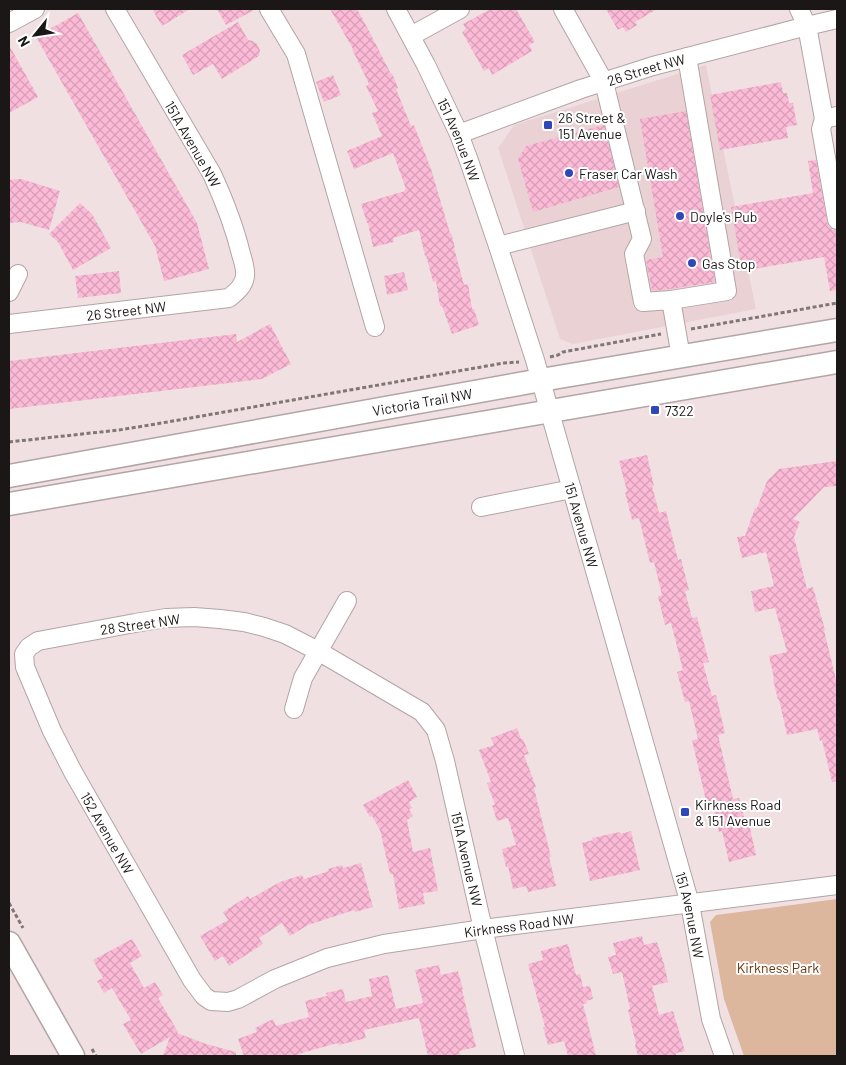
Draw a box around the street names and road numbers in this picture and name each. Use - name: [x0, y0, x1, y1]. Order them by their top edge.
- street label: 26 Street NW: [605, 50, 687, 89]
- street label: 151 Avenue NW: [434, 95, 484, 183]
- street label: 151A Avenue NW: [161, 98, 225, 190]
- street label: 26 Street NW: [85, 297, 167, 323]
- street label: Victoria Trail NW: [371, 384, 474, 419]
- street label: 151 Avenue NW: [562, 480, 602, 570]
- street label: 28 Street NW: [99, 610, 181, 638]
- street label: 152 Avenue NW: [78, 789, 138, 877]
- street label: 151A Avenue NW: [448, 810, 486, 908]
- street label: 151 Avenue NW: [673, 870, 708, 960]
- street label: Kirkness Road NW: [463, 909, 575, 940]

